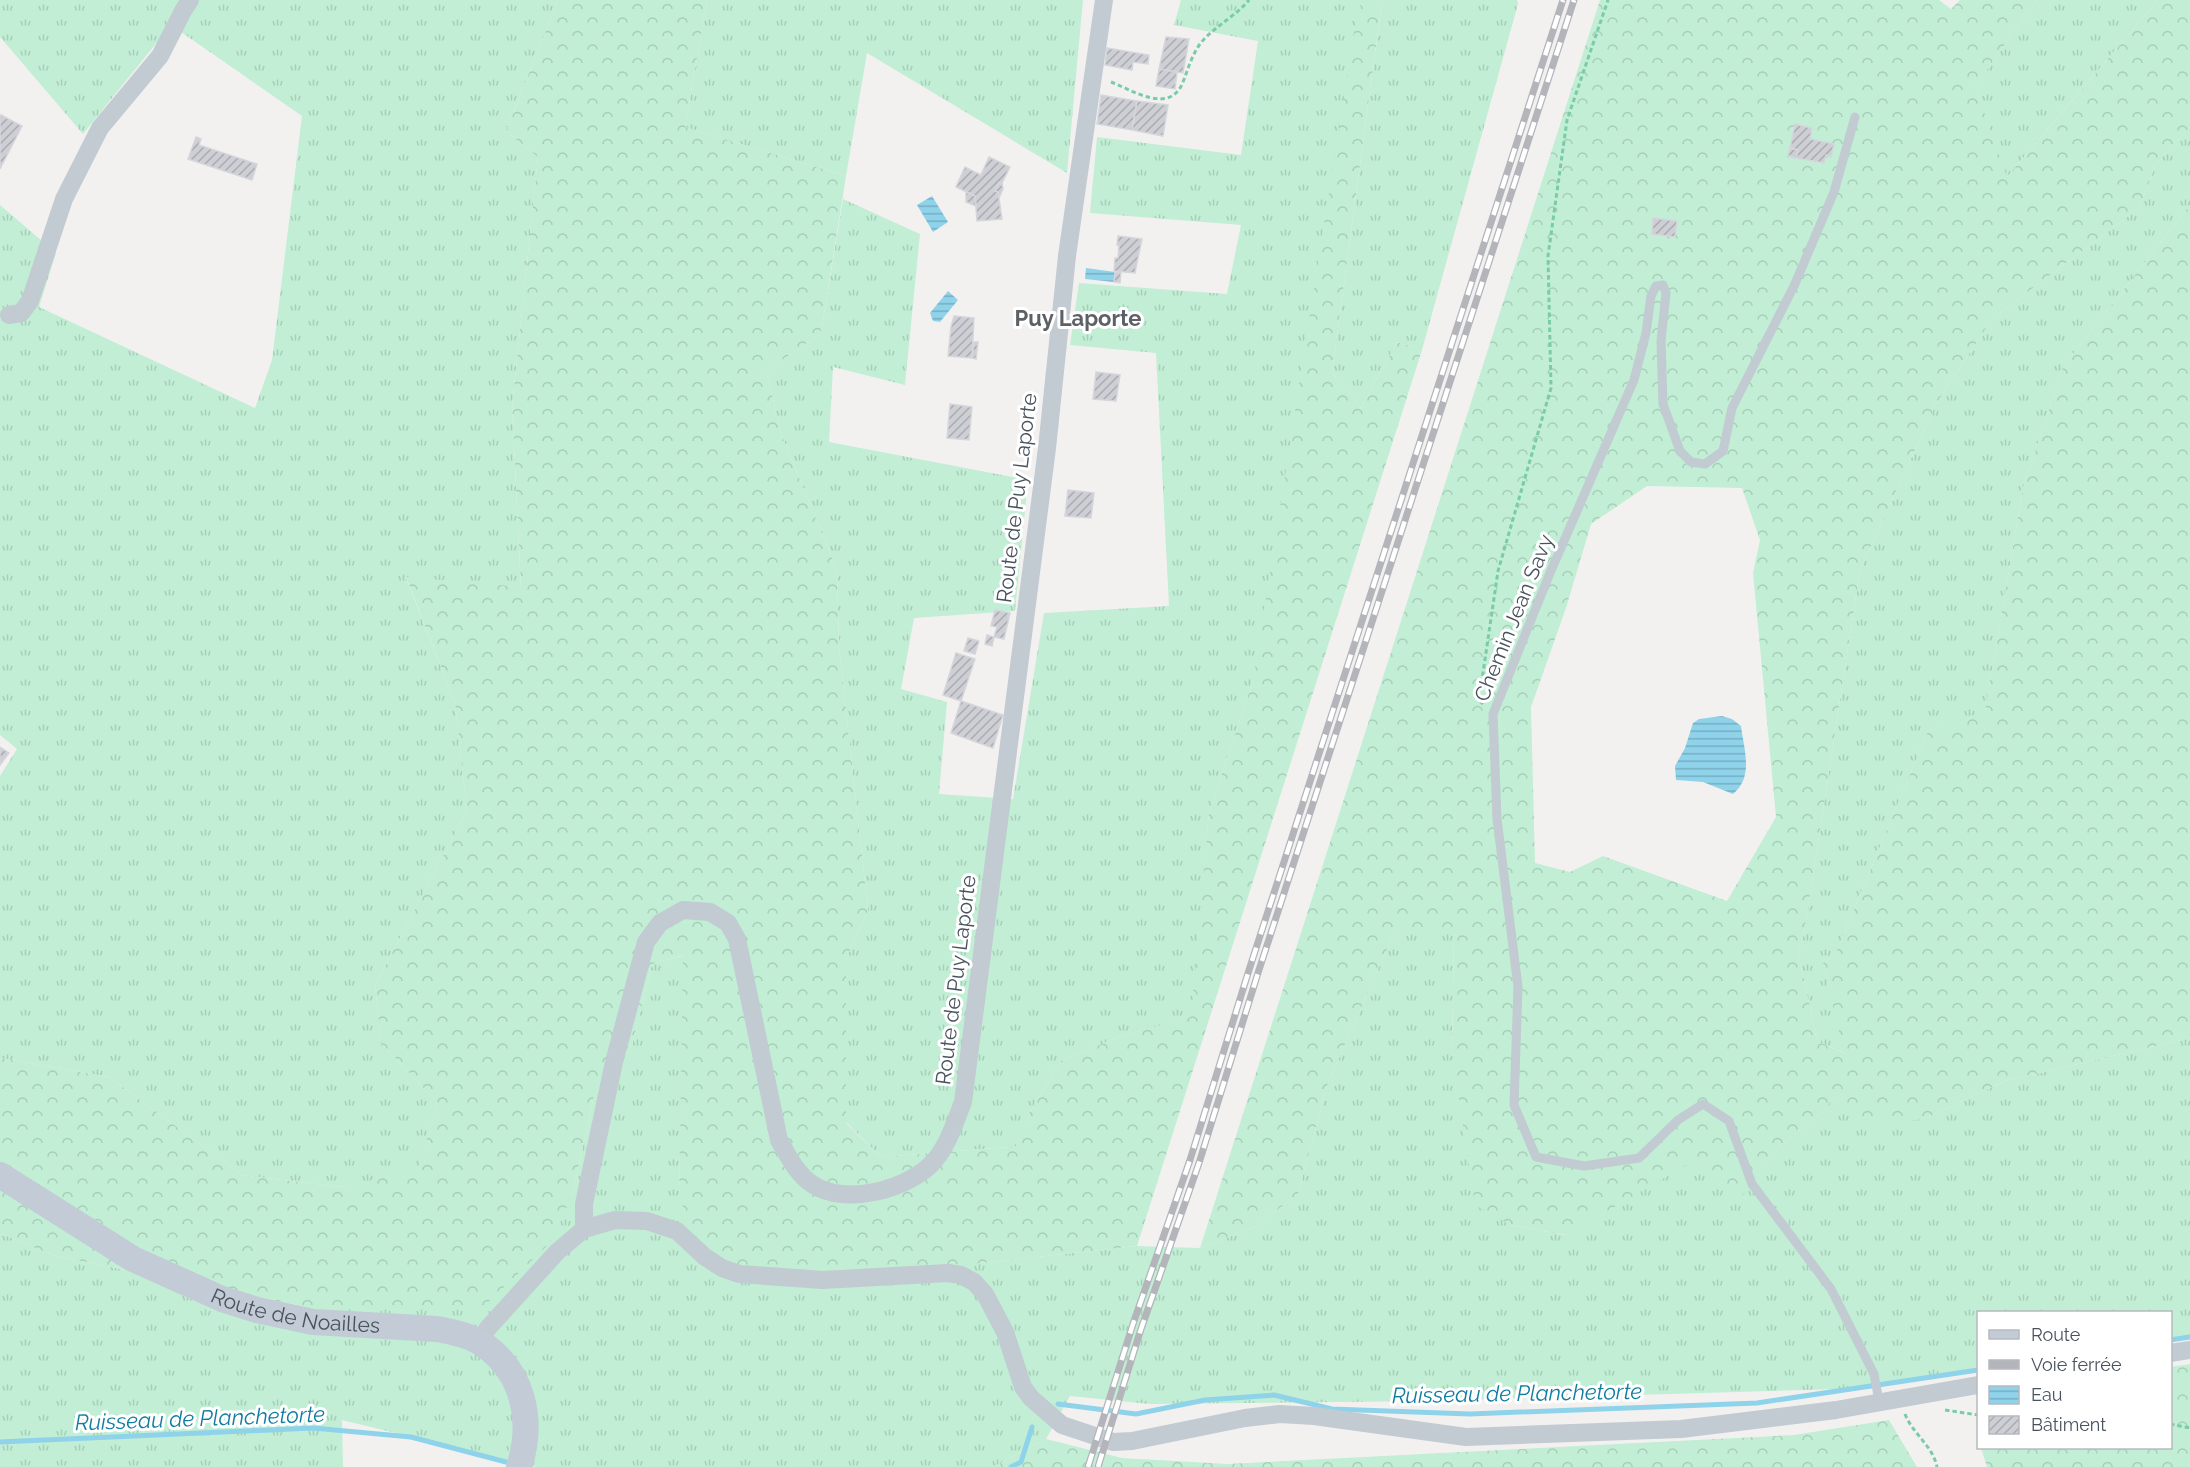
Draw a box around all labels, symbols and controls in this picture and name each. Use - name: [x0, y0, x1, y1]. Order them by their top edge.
- district label: Puy Laporte: [1015, 305, 1141, 331]
- street label: Route de Puy Laporte: [991, 392, 1042, 604]
- street label: Chemin Jean Savy: [1469, 531, 1558, 705]
- street label: Route de Puy Laporte: [930, 874, 981, 1086]
- street label: Route de Noailles: [207, 1283, 381, 1338]
- legend: [1977, 1311, 2172, 1449]
- text: Route: [2031, 1324, 2081, 1345]
- text: Voie ferrée: [2031, 1354, 2122, 1375]
- water label: Ruisseau de Planchetorte: [1392, 1378, 1643, 1408]
- text: Eau: [2031, 1384, 2062, 1405]
- water label: Ruisseau de Planchetorte: [74, 1401, 326, 1435]
- text: Bâtiment: [2031, 1414, 2106, 1435]

